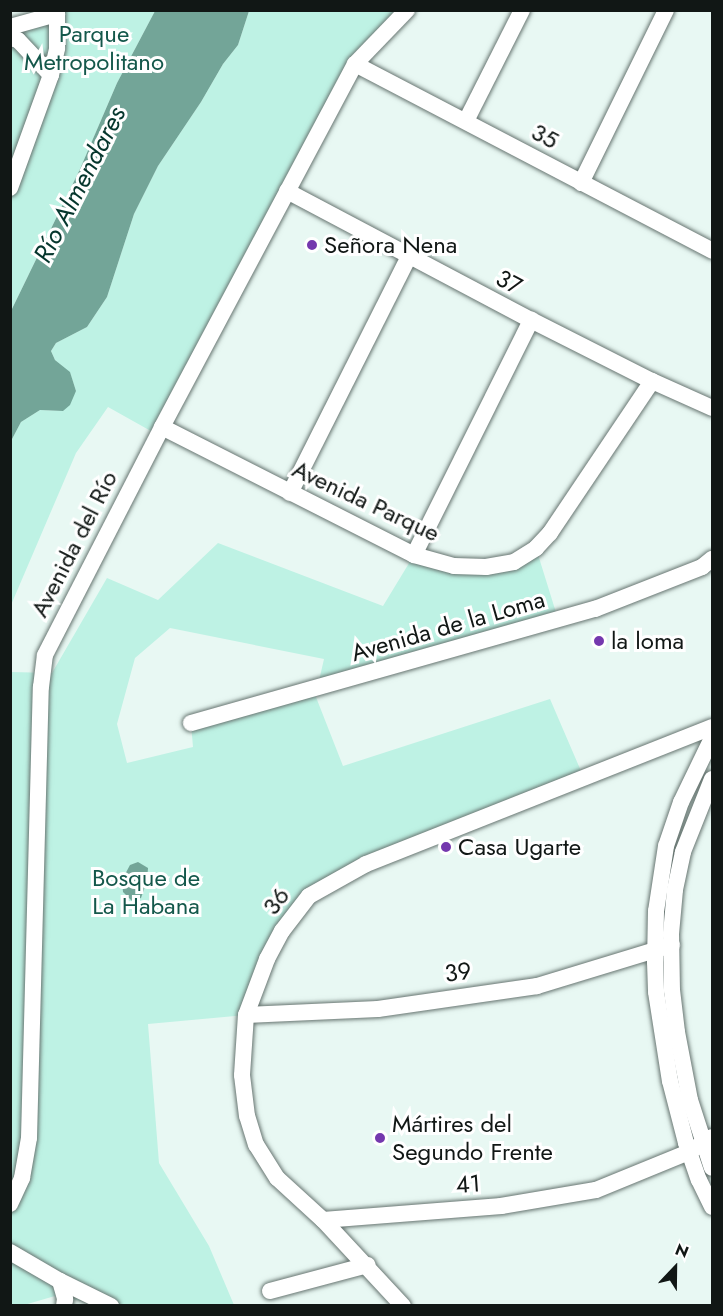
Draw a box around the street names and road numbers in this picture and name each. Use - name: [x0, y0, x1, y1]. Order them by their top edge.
- street label: 35: [526, 117, 564, 155]
- street label: 37: [491, 263, 527, 301]
- street label: Avenida Parque: [288, 454, 444, 548]
- street label: Avenida del Río: [25, 466, 123, 622]
- street label: Avenida de la Loma: [348, 585, 548, 667]
- street label: 36: [256, 882, 296, 920]
- street label: 39: [443, 956, 473, 988]
- street label: 41: [455, 1169, 481, 1199]

